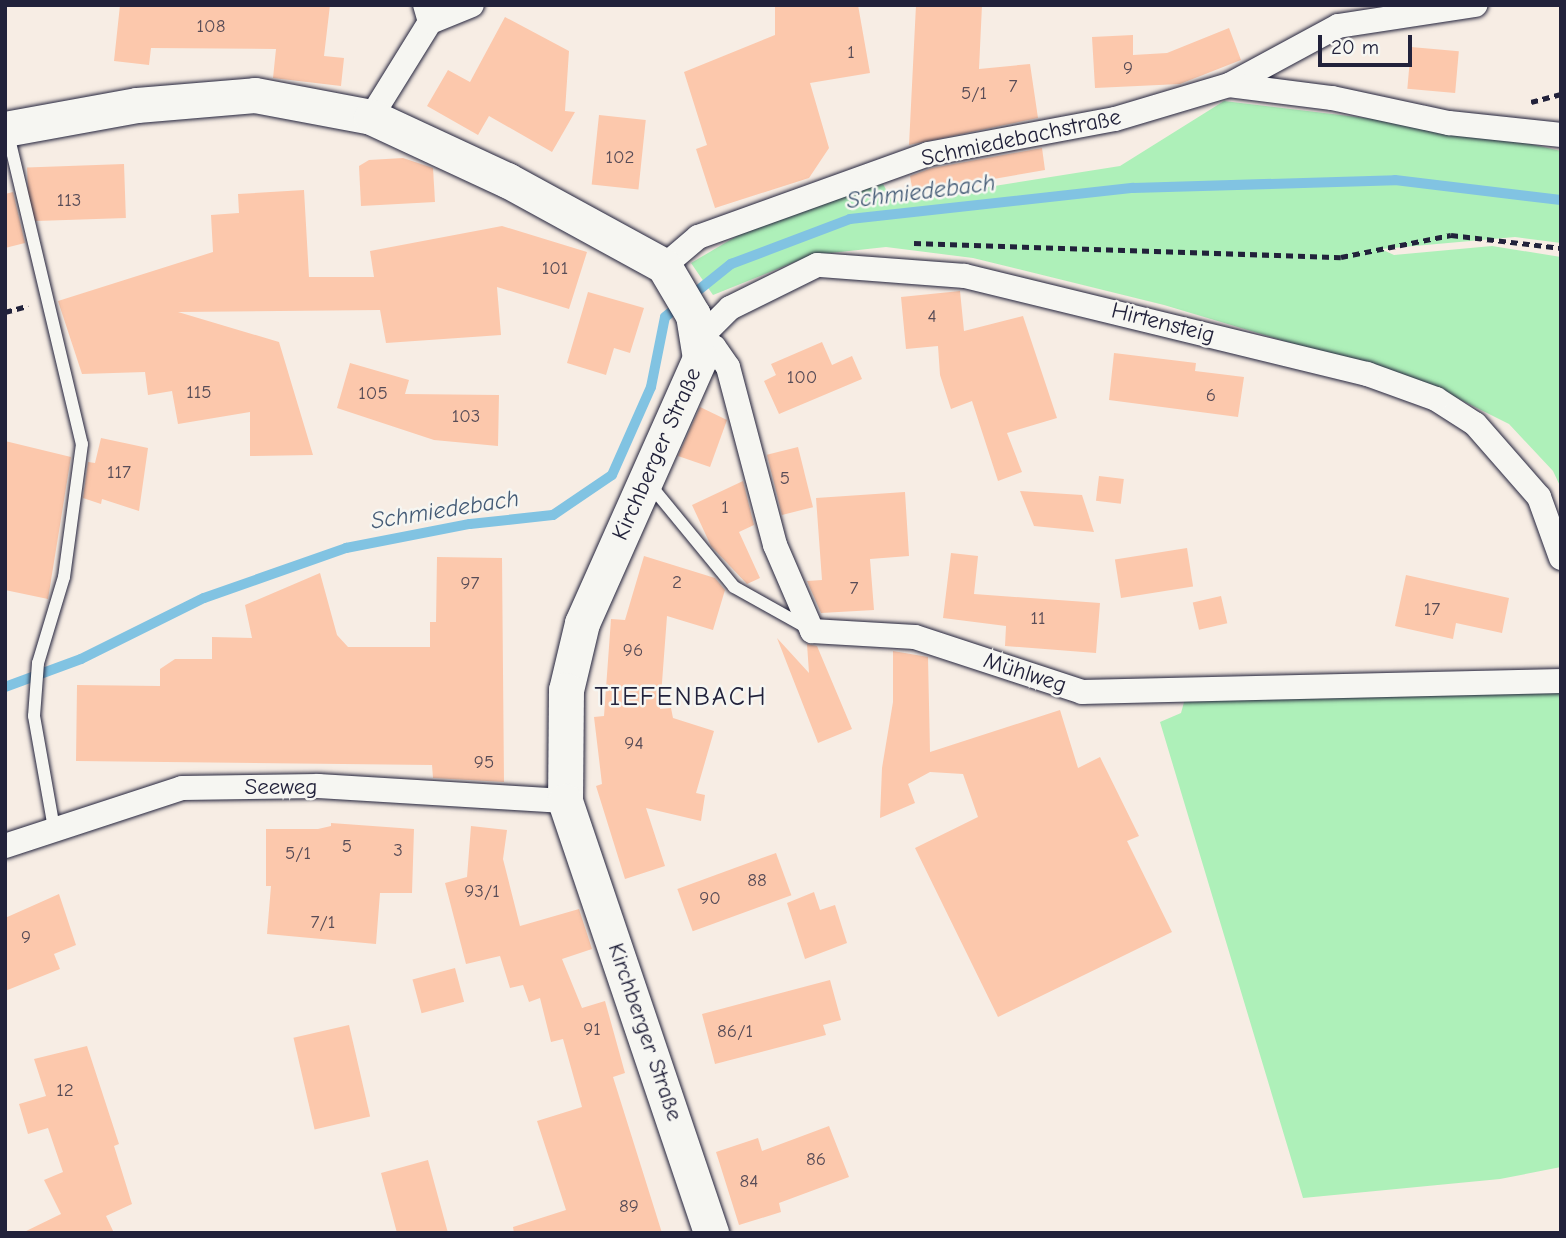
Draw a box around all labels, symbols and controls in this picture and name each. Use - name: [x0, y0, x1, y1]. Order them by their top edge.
- house number: 108: [197, 16, 225, 38]
- scale bar: [1321, 21, 1416, 65]
- text: 20 m: [1331, 35, 1379, 59]
- house number: 1: [847, 42, 855, 64]
- house number: 9: [1123, 58, 1133, 80]
- house number: 7: [1009, 76, 1017, 98]
- house number: 5/1: [961, 83, 987, 105]
- street label: Schmiedebachstraße: [919, 103, 1123, 173]
- house number: 102: [605, 147, 635, 169]
- water label: Schmiedebach: [845, 169, 997, 215]
- house number: 113: [57, 190, 81, 212]
- house number: 101: [542, 258, 568, 280]
- street label: Hirtensteig: [1108, 297, 1218, 349]
- house number: 4: [927, 306, 937, 328]
- street label: Kirchberger Straße: [607, 363, 707, 545]
- house number: 100: [787, 367, 817, 389]
- house number: 115: [186, 382, 212, 404]
- house number: 105: [358, 383, 388, 405]
- house number: 6: [1206, 385, 1216, 407]
- house number: 103: [452, 406, 480, 428]
- house number: 117: [107, 462, 131, 484]
- house number: 5: [780, 468, 790, 490]
- water label: Schmiedebach: [369, 484, 521, 536]
- house number: 1: [721, 497, 729, 519]
- house number: 2: [672, 572, 682, 594]
- house number: 97: [460, 573, 480, 595]
- house number: 7: [850, 578, 858, 600]
- house number: 17: [1424, 599, 1440, 621]
- house number: 11: [1030, 608, 1046, 630]
- house number: 96: [623, 640, 643, 662]
- street label: Mühlweg: [980, 647, 1070, 699]
- district label: TIEFENBACH: [596, 682, 766, 714]
- house number: 94: [624, 733, 644, 755]
- house number: 95: [474, 752, 494, 774]
- street label: Seeweg: [245, 773, 317, 801]
- house number: 5: [342, 836, 352, 858]
- house number: 3: [393, 840, 403, 862]
- house number: 5/1: [285, 843, 311, 865]
- house number: 88: [747, 870, 767, 892]
- house number: 93/1: [464, 881, 500, 903]
- house number: 90: [699, 888, 721, 910]
- house number: 7/1: [311, 912, 335, 934]
- house number: 9: [21, 927, 31, 949]
- street label: Kirchberger Straße: [602, 939, 688, 1125]
- house number: 91: [583, 1019, 601, 1041]
- house number: 86/1: [717, 1021, 753, 1043]
- house number: 12: [56, 1080, 74, 1102]
- house number: 86: [806, 1149, 826, 1171]
- house number: 84: [740, 1171, 758, 1193]
- house number: 89: [619, 1196, 639, 1218]

